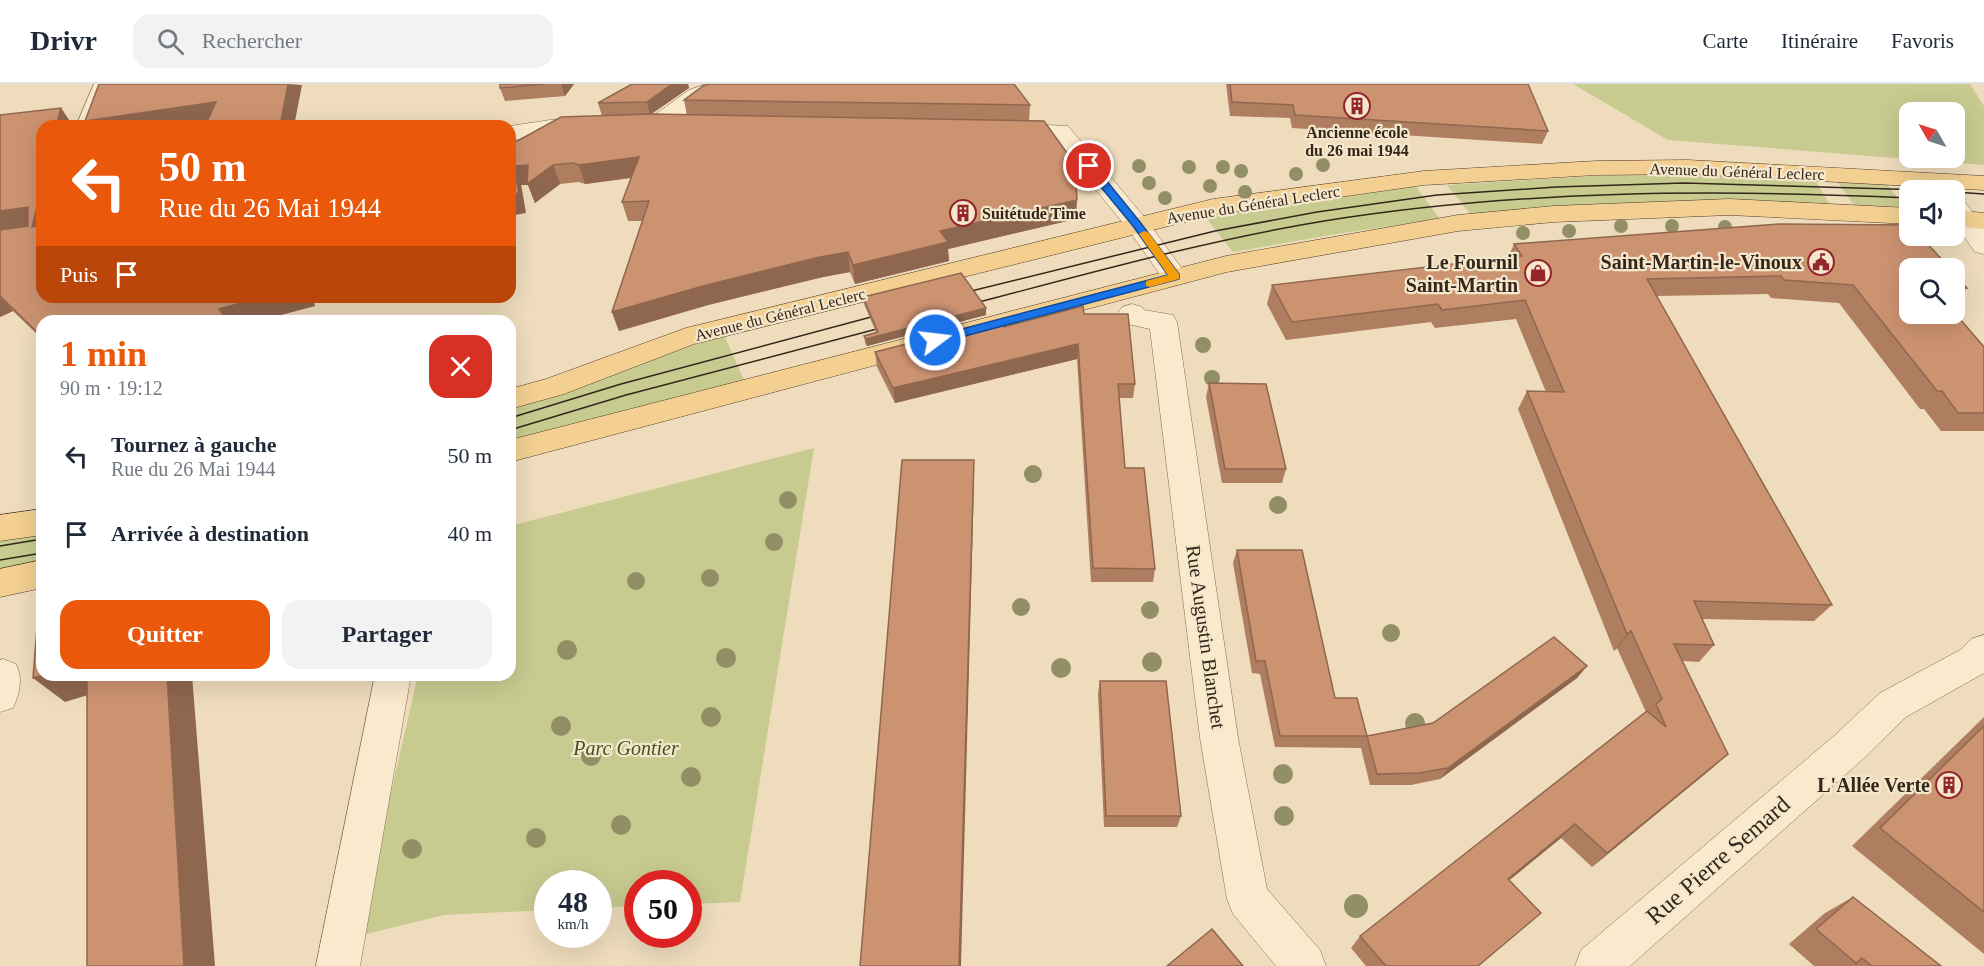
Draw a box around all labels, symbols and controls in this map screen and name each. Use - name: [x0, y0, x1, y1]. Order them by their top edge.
- search box: [133, 14, 553, 68]
- text: Drivr: [30, 25, 97, 56]
- icon: search: [154, 25, 187, 58]
- text: Rechercher: [202, 28, 302, 53]
- text: Carte: [1703, 29, 1748, 53]
- text: Itinéraire: [1781, 29, 1858, 53]
- text: Favoris: [1891, 29, 1954, 53]
- building icon: Ancienne école du 26 mai 1944: [1342, 91, 1372, 121]
- north arrow: [1899, 102, 1965, 168]
- map controls: [1899, 102, 1965, 324]
- place label: Ancienne école du 26 mai 1944: [1305, 124, 1409, 159]
- pin: [1063, 140, 1114, 191]
- icon: left: [60, 144, 138, 222]
- text: 50 m: [159, 144, 247, 190]
- icon: arrive: [1072, 149, 1105, 182]
- street label: Avenue du Général Leclerc: [1649, 160, 1825, 183]
- button: sound: [1899, 180, 1965, 246]
- street label: Avenue du Général Leclerc: [1165, 182, 1341, 227]
- text: Rue du 26 Mai 1944: [159, 193, 381, 223]
- building icon: Suitétude Time: [948, 198, 978, 228]
- place label: Suitétude Time: [982, 205, 1086, 222]
- public building icon: Saint-Martin-le-Vinoux: [1806, 247, 1836, 277]
- place label: Le Fournil Saint-Martin: [1406, 251, 1518, 296]
- place label: Saint-Martin-le-Vinoux: [1601, 251, 1802, 273]
- icon: arrive: [110, 258, 143, 291]
- shop icon: Le Fournil Saint-Martin: [1523, 258, 1553, 288]
- button: search: [1899, 258, 1965, 324]
- text: Puis: [60, 262, 98, 287]
- street label: Avenue du Général Leclerc: [693, 285, 867, 344]
- position arrow: [903, 308, 967, 372]
- text: 1 min: [60, 334, 147, 374]
- button: close: [429, 335, 492, 398]
- text: 90 m · 19:12: [60, 377, 163, 399]
- text: Tournez à gauche: [111, 432, 276, 457]
- icon: left: [60, 440, 93, 473]
- text: 50 m: [447, 443, 492, 468]
- text: Rue du 26 Mai 1944: [111, 458, 275, 480]
- icon: arrive: [60, 518, 93, 551]
- text: Arrivée à destination: [111, 521, 309, 546]
- text: 40 m: [447, 521, 492, 546]
- street label: Rue Augustin Blanchet: [1181, 544, 1230, 731]
- button: Quitter: [60, 600, 270, 669]
- button: Partager: [282, 600, 492, 669]
- park label: Parc Gontier: [572, 737, 679, 759]
- building icon: L'Allée Verte: [1934, 770, 1964, 800]
- place label: L'Allée Verte: [1817, 774, 1930, 796]
- street label: Rue Pierre Semard: [1641, 791, 1795, 929]
- speed limit sign: 50: [624, 870, 702, 948]
- text: 48: [558, 885, 588, 918]
- text: km/h: [558, 916, 588, 932]

